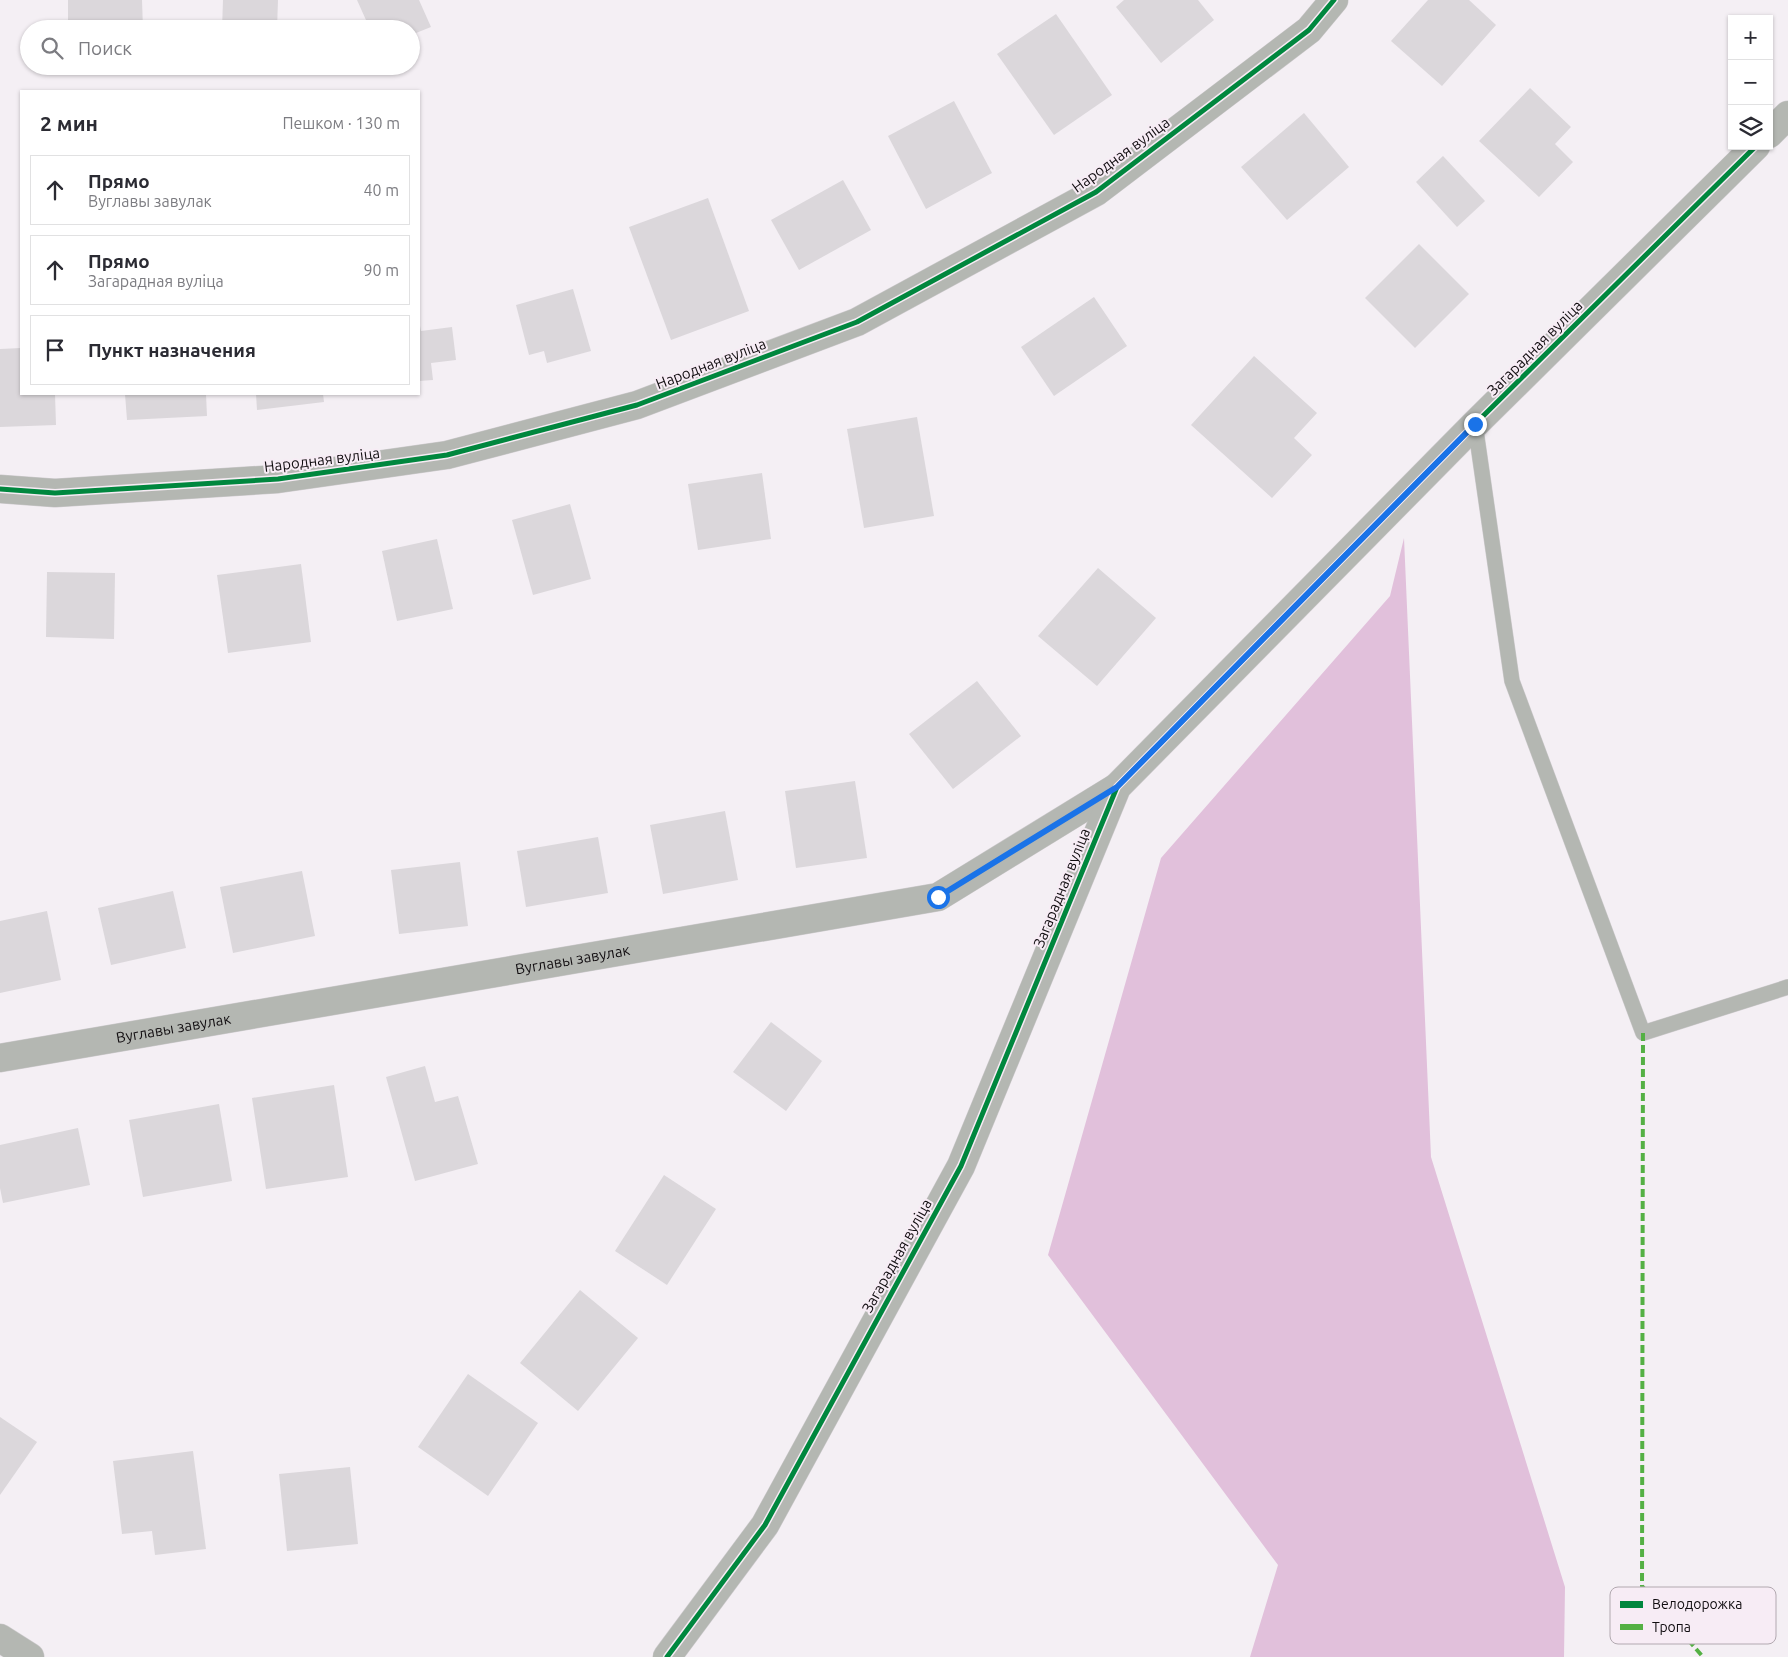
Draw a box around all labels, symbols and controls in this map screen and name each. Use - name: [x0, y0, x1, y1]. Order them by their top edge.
- map controls: [1728, 15, 1773, 150]
- button: +: [1728, 15, 1773, 60]
- search box: [20, 20, 420, 75]
- icon: search: [38, 34, 66, 62]
- text: Поиск: [78, 37, 132, 59]
- button: −: [1728, 60, 1773, 105]
- button: layers: [1728, 105, 1773, 150]
- text: 2 мин: [40, 111, 98, 135]
- street label: Народная вуліца: [1069, 113, 1173, 196]
- text: Пешком · 130 m: [282, 114, 400, 132]
- text: Прямо: [88, 170, 150, 192]
- icon: ahead: [41, 176, 69, 204]
- text: 40 m: [363, 181, 399, 199]
- text: Вуглавы завулак: [88, 192, 212, 210]
- text: Прямо: [88, 250, 150, 272]
- icon: ahead: [41, 256, 69, 284]
- text: 90 m: [363, 261, 399, 279]
- text: Загарадная вуліца: [88, 272, 224, 290]
- street label: Загарадная вуліца: [1484, 297, 1586, 399]
- street label: Народная вуліца: [653, 335, 768, 392]
- icon: arrive: [41, 336, 69, 364]
- text: Пункт назначения: [88, 339, 256, 361]
- route end: [1464, 413, 1487, 436]
- street label: Народная вуліца: [263, 444, 381, 475]
- street label: Загарадная вуліца: [1030, 826, 1093, 950]
- route start: [927, 886, 950, 909]
- street label: Вуглавы завулак: [514, 941, 632, 977]
- street label: Вуглавы завулак: [115, 1009, 232, 1046]
- street label: Загарадная вуліца: [858, 1196, 935, 1316]
- legend: [1610, 1587, 1776, 1644]
- text: Велодорожка: [1652, 1596, 1742, 1612]
- text: Тропа: [1652, 1619, 1691, 1635]

